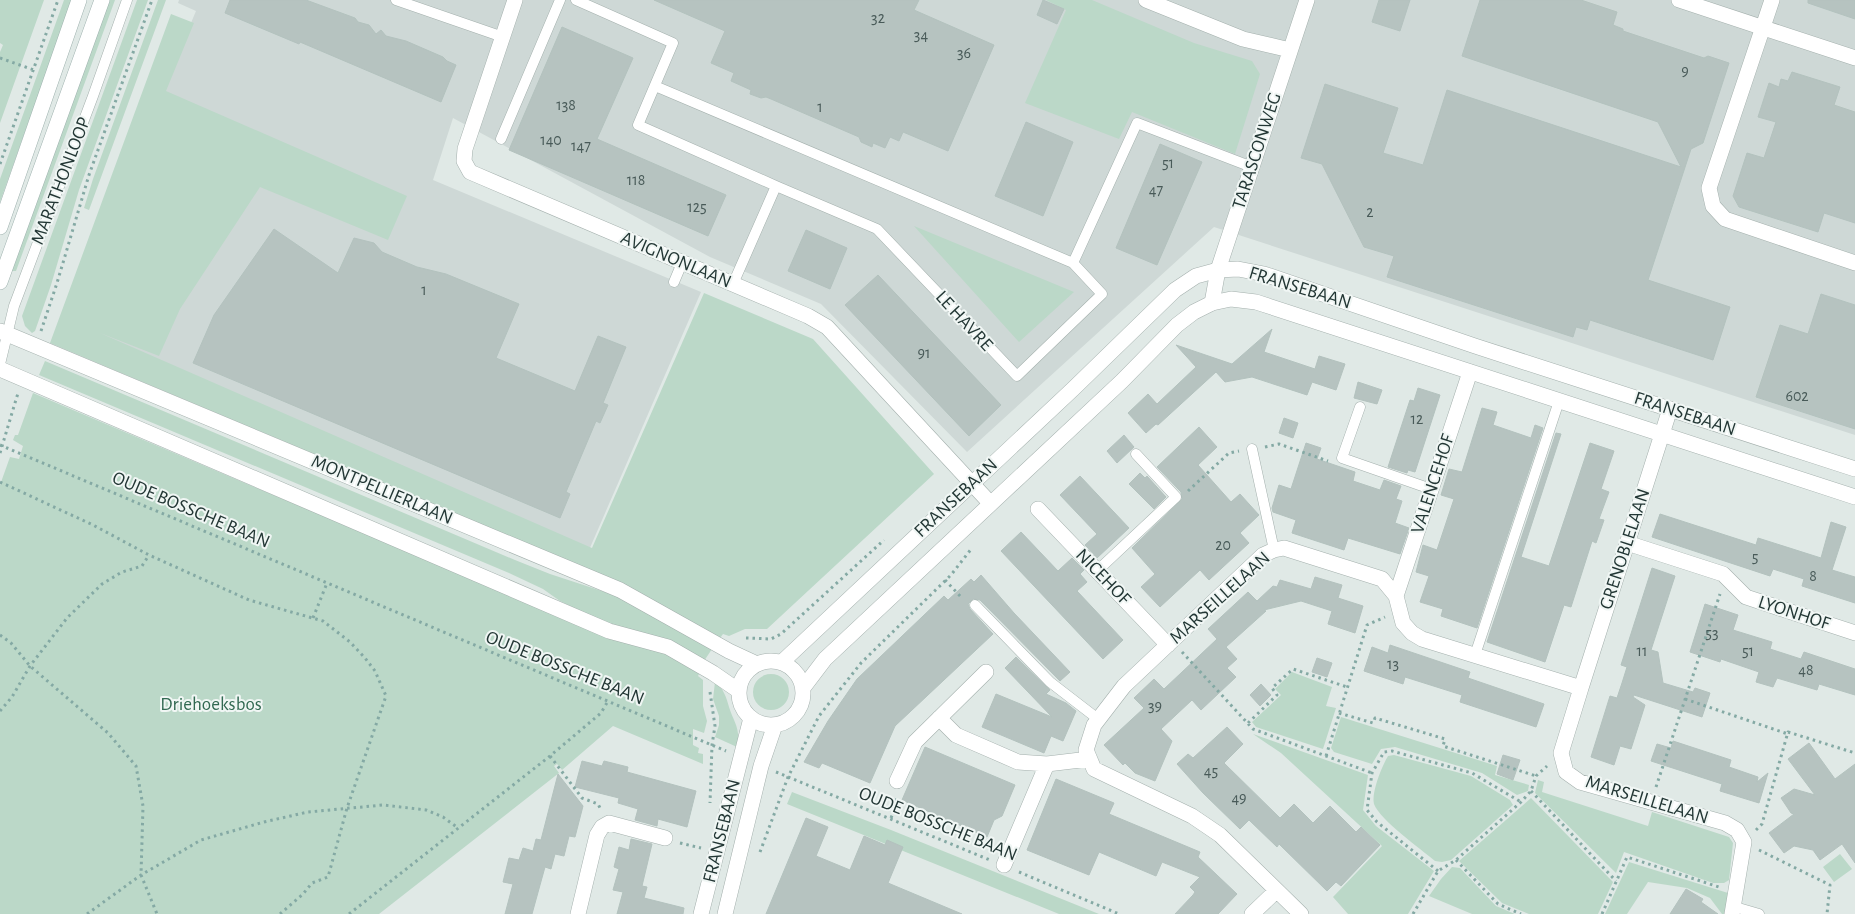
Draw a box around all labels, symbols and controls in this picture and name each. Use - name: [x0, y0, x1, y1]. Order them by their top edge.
- house number: 32: [871, 10, 885, 26]
- house number: 34: [914, 27, 928, 43]
- house number: 36: [957, 45, 971, 61]
- house number: 9: [1681, 63, 1689, 79]
- street label: TARASCONWEG: [1229, 90, 1285, 212]
- house number: 138: [556, 97, 576, 113]
- house number: 1: [817, 99, 823, 115]
- street label: MARATHONLOOP: [28, 115, 94, 247]
- house number: 140: [540, 132, 562, 148]
- house number: 147: [571, 138, 591, 154]
- house number: 51: [1162, 155, 1174, 171]
- house number: 118: [627, 172, 645, 188]
- house number: 47: [1149, 182, 1164, 198]
- house number: 125: [687, 199, 707, 215]
- house number: 2: [1366, 204, 1374, 220]
- street label: AVIGNONLAAN: [618, 228, 734, 292]
- street label: FRANSEBAAN: [1247, 263, 1353, 313]
- house number: 1: [421, 282, 427, 298]
- street label: LE HAVRE: [932, 287, 996, 355]
- house number: 91: [917, 345, 931, 361]
- house number: 602: [1785, 388, 1809, 404]
- street label: FRANSEBAAN: [1632, 389, 1738, 439]
- house number: 12: [1411, 411, 1423, 427]
- street label: VALENCEHOF: [1408, 431, 1458, 536]
- street label: MONTPELLIERLAAN: [309, 452, 455, 528]
- street label: FRANSEBAAN: [911, 455, 1001, 541]
- street label: OUDE BOSSCHE BAAN: [109, 468, 273, 552]
- street label: GRENOBLELAAN: [1597, 486, 1653, 612]
- house number: 20: [1215, 537, 1231, 553]
- street label: NICEHOF: [1072, 545, 1135, 609]
- street label: MARSEILLELAAN: [1166, 548, 1274, 648]
- house number: 5: [1752, 549, 1758, 565]
- house number: 8: [1809, 568, 1817, 584]
- street label: LYONHOF: [1756, 592, 1833, 634]
- house number: 53: [1705, 625, 1719, 641]
- street label: OUDE BOSSCHE BAAN: [483, 628, 647, 708]
- house number: 11: [1636, 643, 1648, 659]
- house number: 51: [1742, 643, 1754, 659]
- house number: 13: [1387, 656, 1399, 672]
- house number: 48: [1798, 662, 1814, 678]
- park label: Driehoeksbos: [160, 695, 262, 714]
- house number: 39: [1148, 698, 1162, 714]
- house number: 45: [1204, 763, 1218, 779]
- street label: MARSEILLELAAN: [1583, 772, 1711, 828]
- street label: FRANSEBAAN: [700, 777, 744, 885]
- street label: OUDE BOSSCHE BAAN: [856, 784, 1020, 864]
- house number: 49: [1231, 790, 1247, 806]

